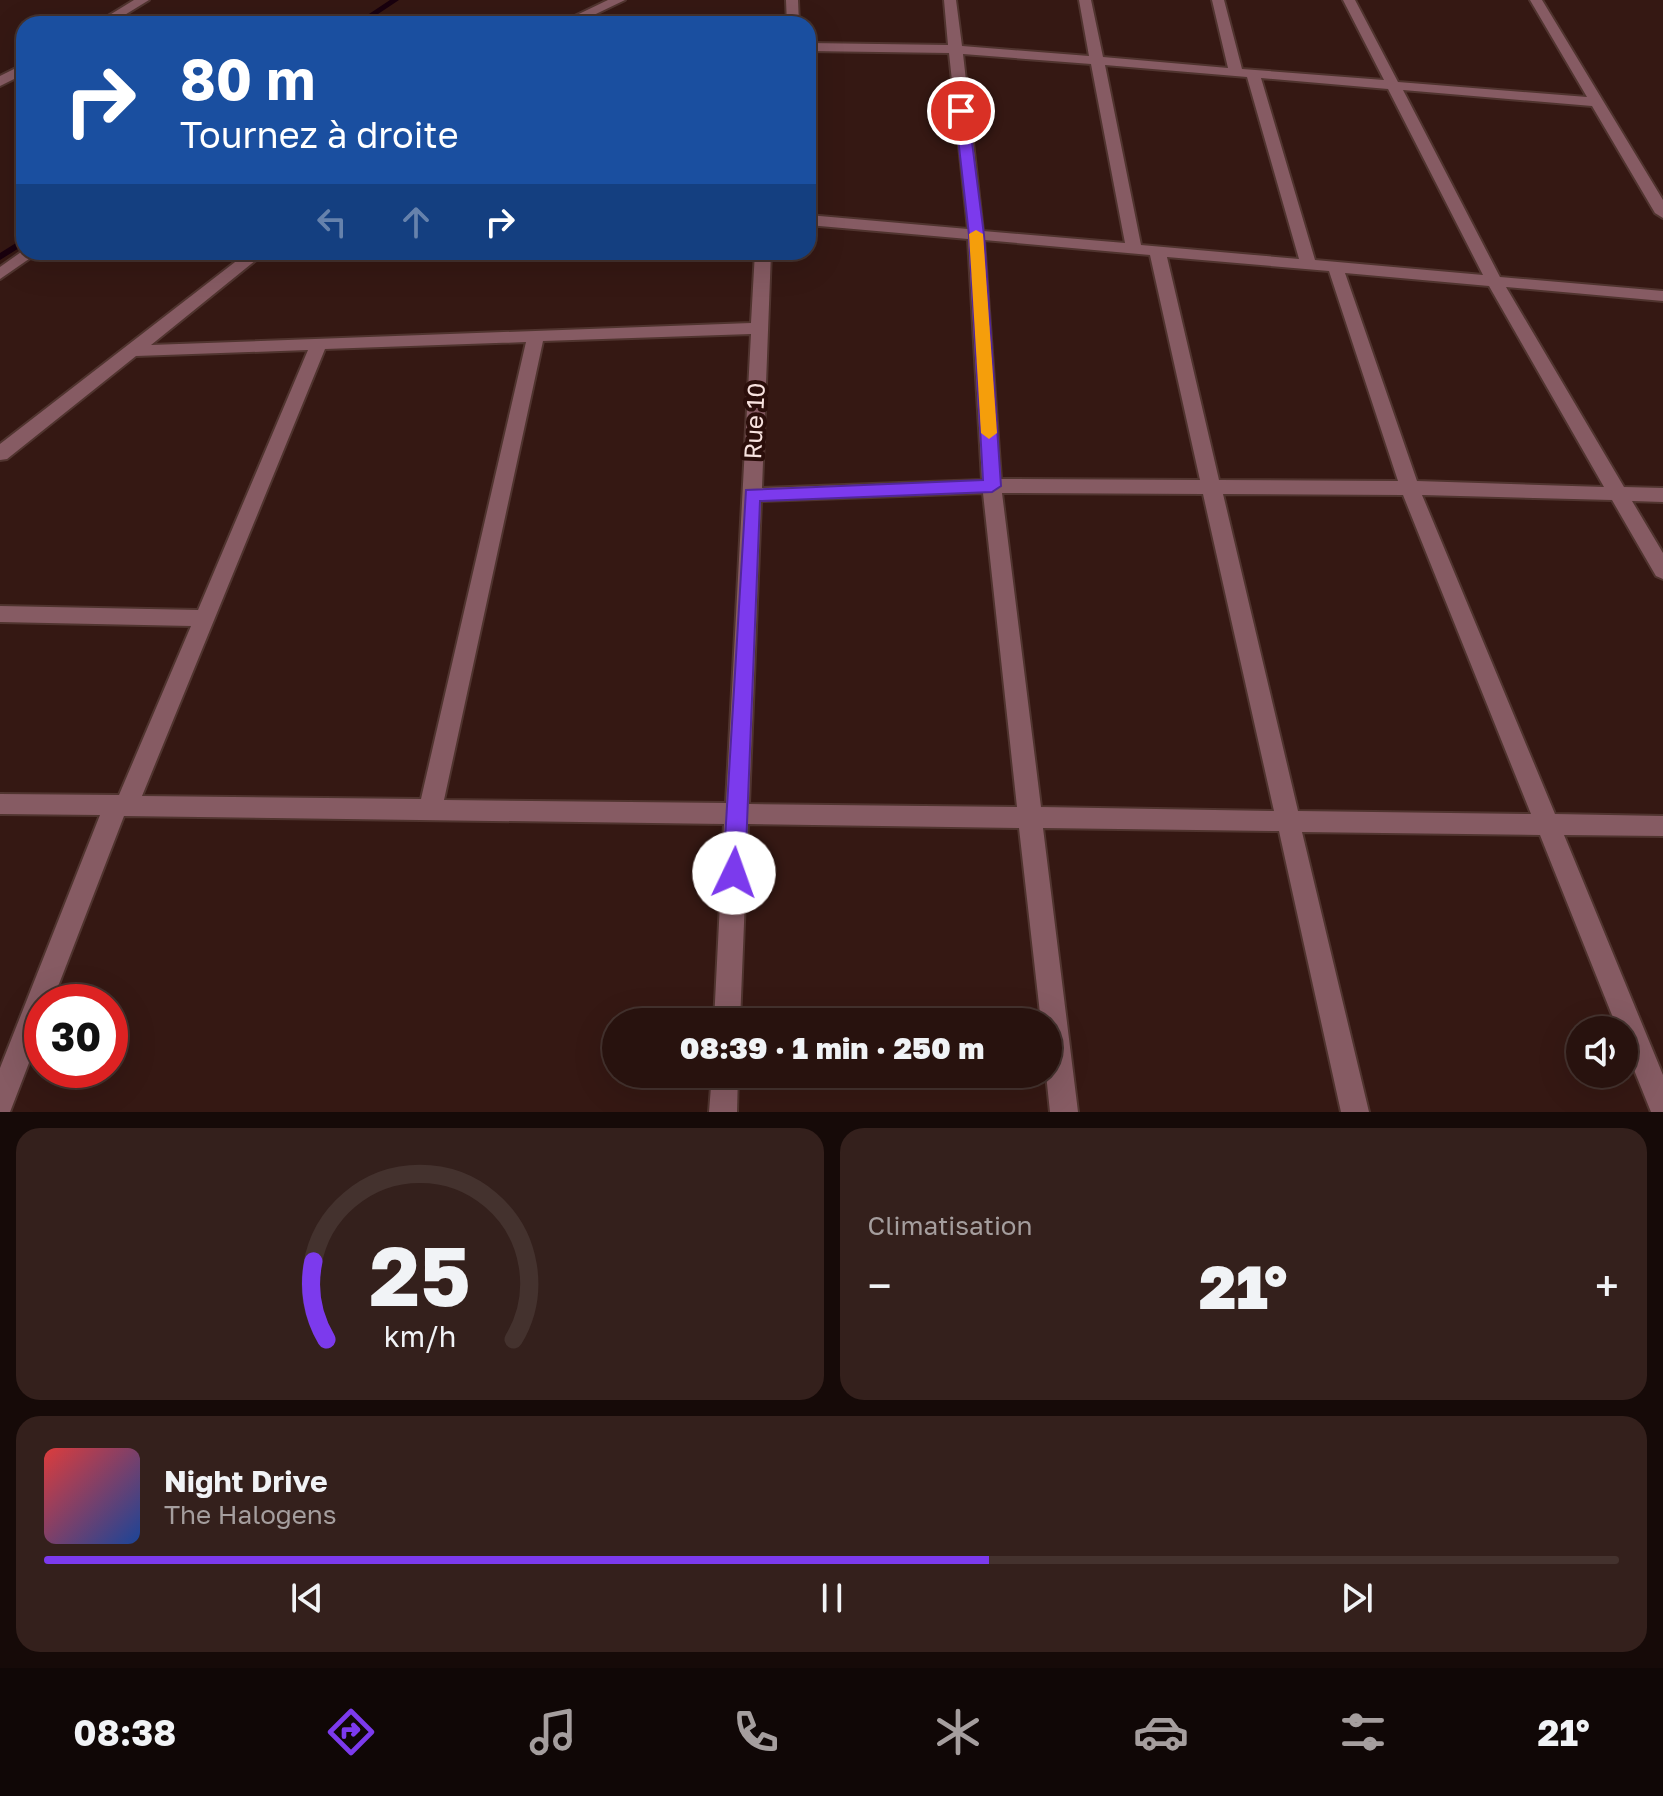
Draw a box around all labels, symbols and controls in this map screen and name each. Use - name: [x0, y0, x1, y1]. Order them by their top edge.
- text: 80 m: [180, 45, 315, 112]
- icon: right: [48, 48, 152, 152]
- pin: [927, 77, 995, 145]
- icon: arrive: [939, 89, 983, 133]
- text: Tournez à droite: [180, 113, 459, 156]
- icon: left: [310, 200, 354, 244]
- icon: ahead: [394, 200, 438, 244]
- icon: right: [478, 200, 522, 244]
- street label: Rue 10: [737, 382, 770, 460]
- position arrow: [692, 831, 776, 915]
- speed limit sign: 30: [24, 984, 128, 1088]
- map controls: [1566, 1016, 1638, 1088]
- button: sound: [1566, 1016, 1638, 1088]
- text: 08:39 · 1 min · 250 m: [680, 1030, 984, 1066]
- text: Climatisation: [868, 1210, 1032, 1241]
- text: 25: [369, 1224, 471, 1324]
- text: 21°: [1199, 1250, 1287, 1322]
- text: −: [868, 1259, 892, 1312]
- text: +: [1595, 1259, 1619, 1312]
- text: km/h: [383, 1319, 456, 1353]
- text: Night Drive: [164, 1463, 328, 1499]
- text: The Halogens: [164, 1499, 337, 1530]
- icon: previous: [285, 1576, 329, 1620]
- icon: pause: [810, 1576, 854, 1620]
- icon: next: [1335, 1576, 1379, 1620]
- icon: directions: [323, 1704, 379, 1760]
- icon: music: [525, 1704, 581, 1760]
- icon: phone: [728, 1704, 784, 1760]
- icon: climate: [930, 1704, 986, 1760]
- icon: car: [1133, 1704, 1189, 1760]
- icon: filters: [1335, 1704, 1391, 1760]
- text: 08:38: [73, 1711, 176, 1754]
- text: 21°: [1538, 1711, 1590, 1754]

